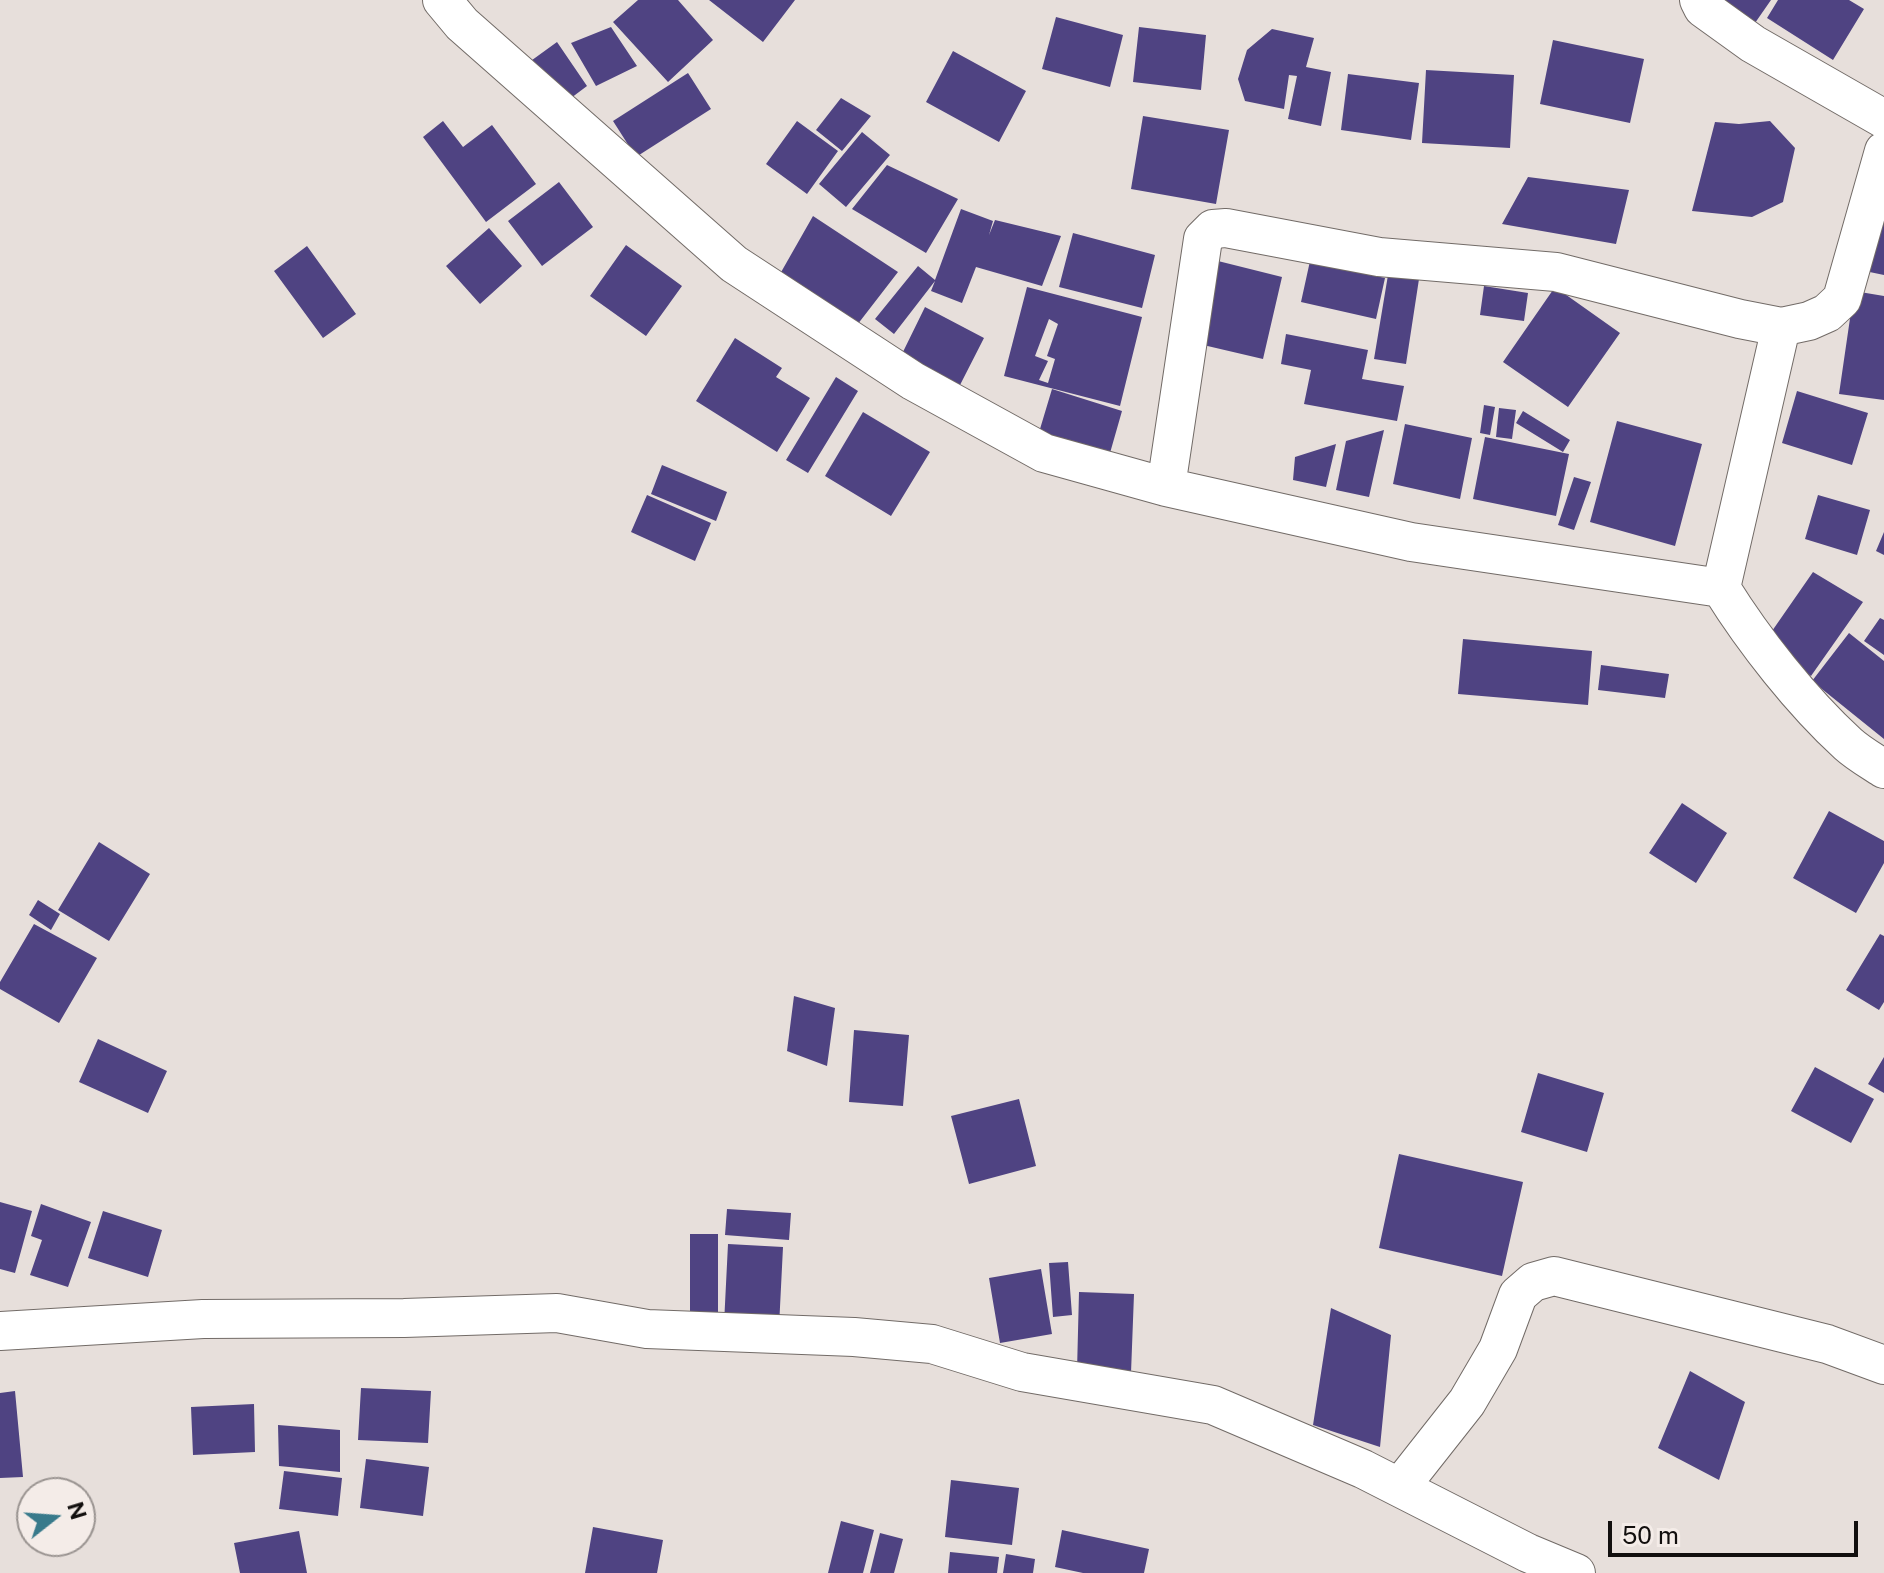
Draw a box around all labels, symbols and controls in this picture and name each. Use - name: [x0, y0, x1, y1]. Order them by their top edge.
- north arrow: [16, 1477, 96, 1557]
- text: N: [62, 1499, 92, 1523]
- scale bar: [1612, 1505, 1862, 1555]
- text: 50 m: [1622, 1521, 1679, 1549]

